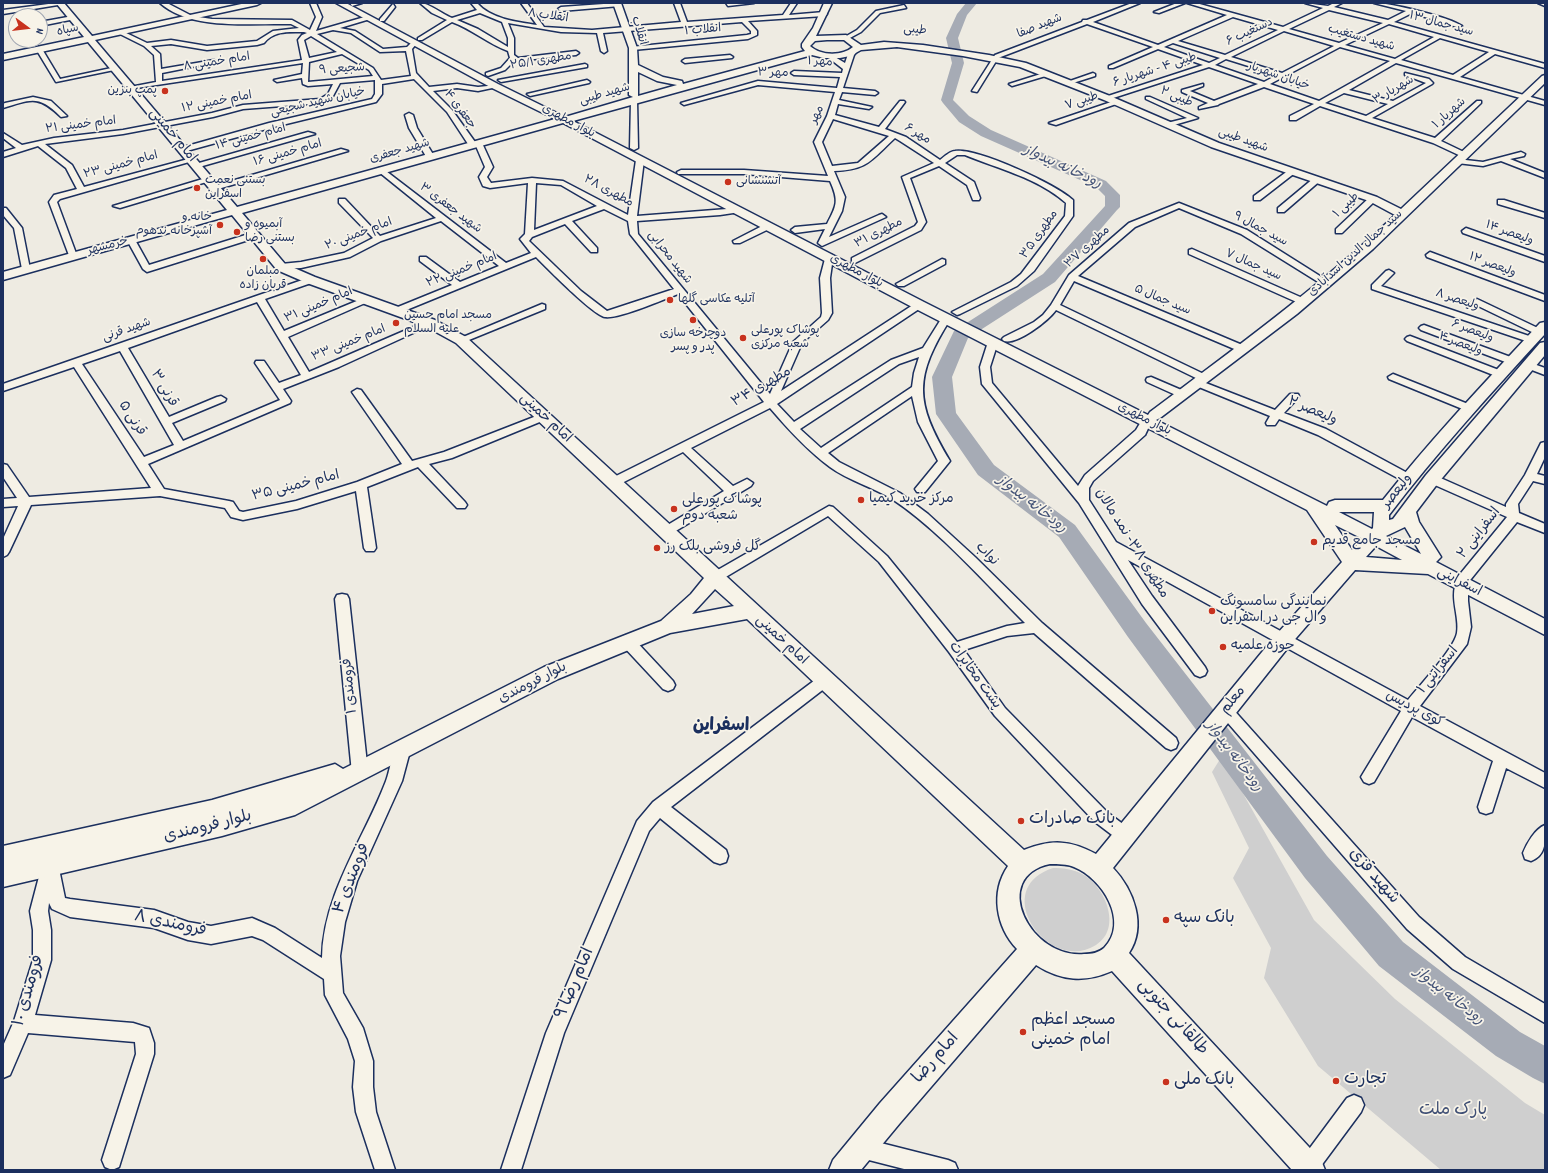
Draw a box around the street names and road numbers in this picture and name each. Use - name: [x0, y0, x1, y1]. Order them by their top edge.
- street label: انقلاب ۸: [527, 7, 569, 27]
- street label: سید جمال ۱۳: [1407, 10, 1475, 40]
- street label: شهید صفا: [1015, 11, 1065, 43]
- street label: انقلاب: [627, 15, 649, 47]
- street label: دستغیب ۶: [1224, 16, 1276, 50]
- street label: سپاه: [56, 22, 80, 40]
- street label: انقلاب ۱: [684, 22, 722, 40]
- street label: طیبی: [903, 23, 927, 39]
- street label: شهید دستغیب: [1326, 23, 1396, 55]
- street label: مطهری ۲۵/۱: [509, 50, 573, 74]
- street label: امام خمینی ۸: [183, 51, 251, 75]
- street label: طیبی ۴ - شهریار ۶: [1111, 51, 1199, 91]
- street label: مهر ۱: [807, 55, 833, 71]
- street label: خیابان شهریار: [1245, 60, 1311, 94]
- street label: شجیعی ۹: [319, 61, 365, 79]
- street label: مهر ۳: [757, 67, 789, 81]
- street label: شهریار ۳: [1371, 73, 1417, 109]
- street label: شهید طیبی: [578, 81, 632, 109]
- street label: خیابان شهید شجیعی: [269, 85, 367, 121]
- street label: طیبی ۲: [1158, 85, 1194, 111]
- street label: جعفری ۴: [440, 88, 478, 132]
- street label: امام خمینی ۱۲: [181, 89, 253, 117]
- street label: طیبی ۷: [1063, 90, 1101, 114]
- street label: شهریار ۱: [1430, 95, 1470, 133]
- street label: بلوار مطهری: [539, 102, 597, 142]
- street label: مهر: [808, 104, 828, 126]
- street label: امام خمینی: [145, 106, 199, 166]
- street label: امام خمینی ۲۱: [45, 115, 117, 137]
- street label: امام خمینی ۱۴: [214, 122, 288, 154]
- street label: مهر ۶: [901, 122, 933, 148]
- street label: شهید طیبی: [1216, 125, 1270, 157]
- street label: امام خمینی ۱۶: [252, 137, 324, 171]
- street label: شهید جعفری: [368, 137, 432, 167]
- street label: امام خمینی ۲۳: [82, 149, 160, 183]
- street label: مطهری ۲۸: [581, 173, 635, 211]
- street label: شهید جعفری ۳: [416, 181, 484, 237]
- street label: طیبی ۱: [1331, 190, 1363, 222]
- street label: مطهری ۳۵: [1018, 208, 1062, 262]
- street label: سید جمال الدین اسدآبادی: [1306, 208, 1406, 300]
- street label: سید جمال ۹: [1230, 210, 1290, 250]
- street label: امام خمینی ۲۰: [323, 216, 395, 254]
- street label: مطهری ۳۱: [853, 216, 905, 252]
- street label: ولیعصر ۱۴: [1483, 219, 1535, 249]
- street label: مطهری ۳۷: [1062, 224, 1114, 272]
- street label: شهید محرابی: [644, 229, 694, 287]
- street label: خرمشهر: [86, 235, 130, 259]
- street label: سید جمال ۷: [1223, 247, 1283, 285]
- street label: امام خمینی ۲۲: [425, 250, 499, 292]
- street label: ولیعصر ۱۲: [1467, 250, 1517, 282]
- street label: بلوار مطهری: [827, 252, 885, 292]
- street label: سید جمال ۵: [1132, 283, 1192, 319]
- street label: امام خمینی ۳۱: [283, 285, 355, 327]
- street label: ولیعصر ۸: [1433, 287, 1481, 315]
- street label: شهید قرنی: [101, 316, 153, 346]
- street label: ولیعصر ۶: [1449, 317, 1495, 347]
- street label: امام خمینی ۳۳: [310, 323, 388, 365]
- street label: ولیعصر ۴: [1436, 330, 1484, 360]
- street label: مطهری ۳۴: [729, 364, 795, 412]
- street label: قرنی ۳: [146, 367, 180, 411]
- street label: امام خمینی: [515, 391, 575, 447]
- street label: ولیعصر ۲: [1285, 394, 1339, 430]
- street label: قرنی ۵: [114, 398, 148, 440]
- street label: بلوار مطهری: [1115, 400, 1173, 440]
- street label: امام خمینی ۳۵: [250, 468, 342, 506]
- street label: ولیعصر: [1379, 471, 1417, 513]
- street label: مطهری ۳۸- نمد مالان: [1090, 486, 1172, 602]
- street label: اسفراینی ۲: [1455, 505, 1505, 563]
- street label: نواب: [971, 540, 1001, 570]
- street label: اسفراینی: [1434, 565, 1484, 601]
- street label: امام خمینی: [751, 613, 811, 669]
- street label: پشت مخابرات: [944, 639, 1004, 713]
- street label: اسفراینی ۱: [1415, 644, 1463, 698]
- street label: فرومندی ۱: [340, 657, 362, 715]
- street label: بلوار فرومندی: [496, 660, 570, 708]
- street label: معلم: [1218, 684, 1250, 718]
- street label: کوی پردیس: [1382, 688, 1446, 732]
- street label: بلوار فرومندی: [162, 807, 254, 849]
- street label: فرومندی ۴: [330, 841, 376, 917]
- street label: شهید قزی: [1343, 845, 1403, 909]
- street label: فرومندی ۸: [132, 907, 208, 943]
- street label: امام رضا ۹: [552, 945, 600, 1023]
- street label: فرومندی ۱۰: [10, 953, 50, 1029]
- street label: طالقانی جنوبی: [1132, 976, 1212, 1060]
- street label: امام رضا: [909, 1029, 965, 1089]

